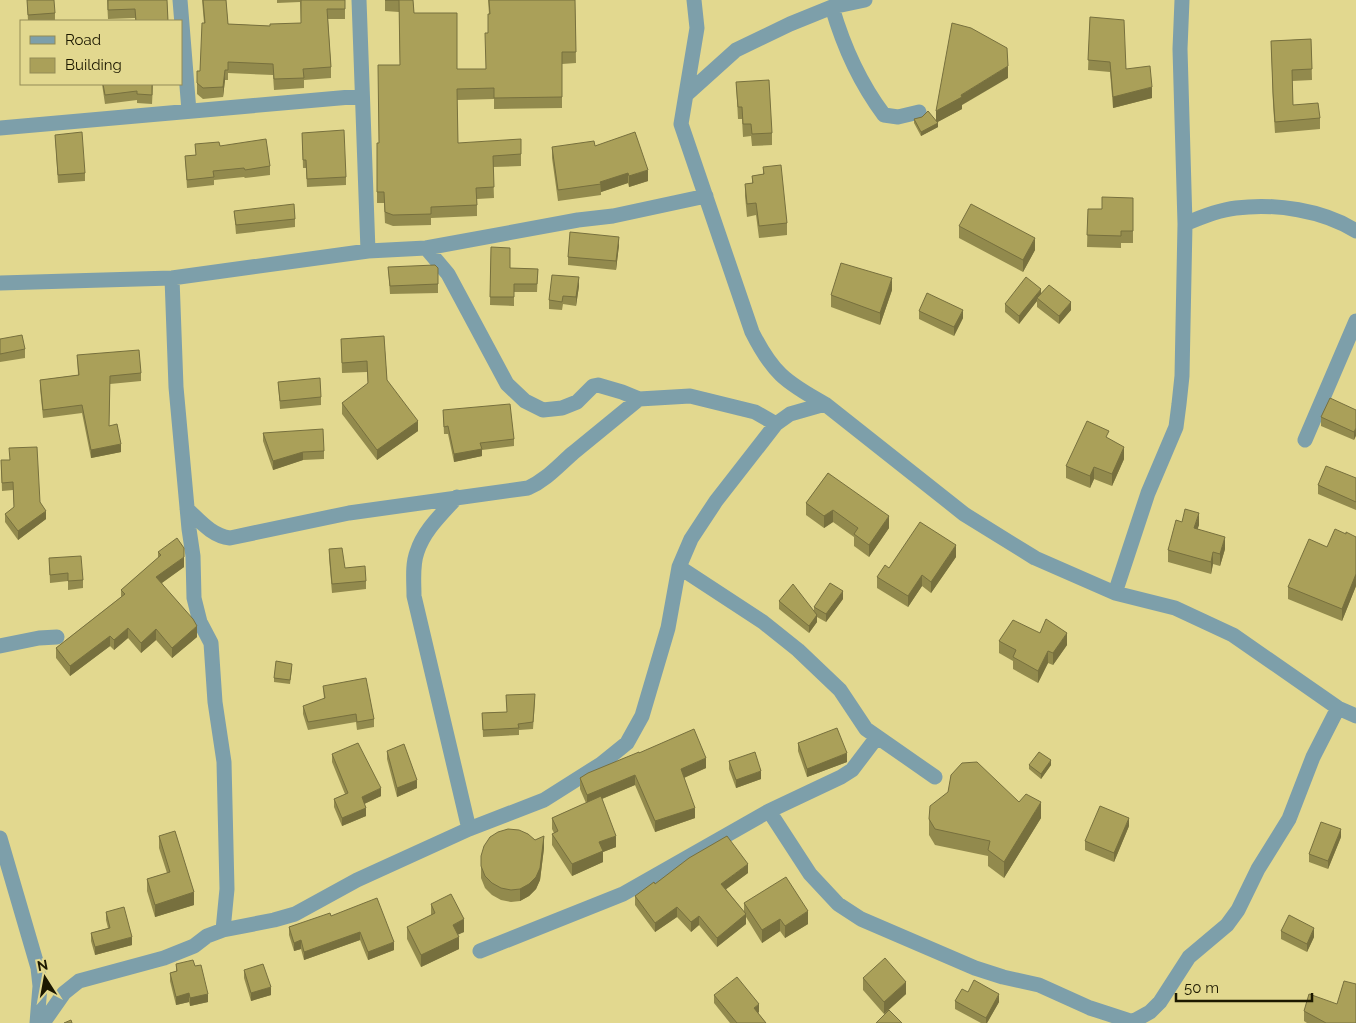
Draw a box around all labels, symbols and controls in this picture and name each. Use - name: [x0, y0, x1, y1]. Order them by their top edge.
- legend: [20, 20, 182, 85]
- text: Road: [65, 31, 101, 49]
- text: Building: [65, 56, 122, 74]
- north arrow: [20, 953, 70, 1003]
- text: N: [36, 956, 49, 974]
- scale bar: [1176, 970, 1312, 1002]
- text: 50 m: [1184, 979, 1219, 997]

